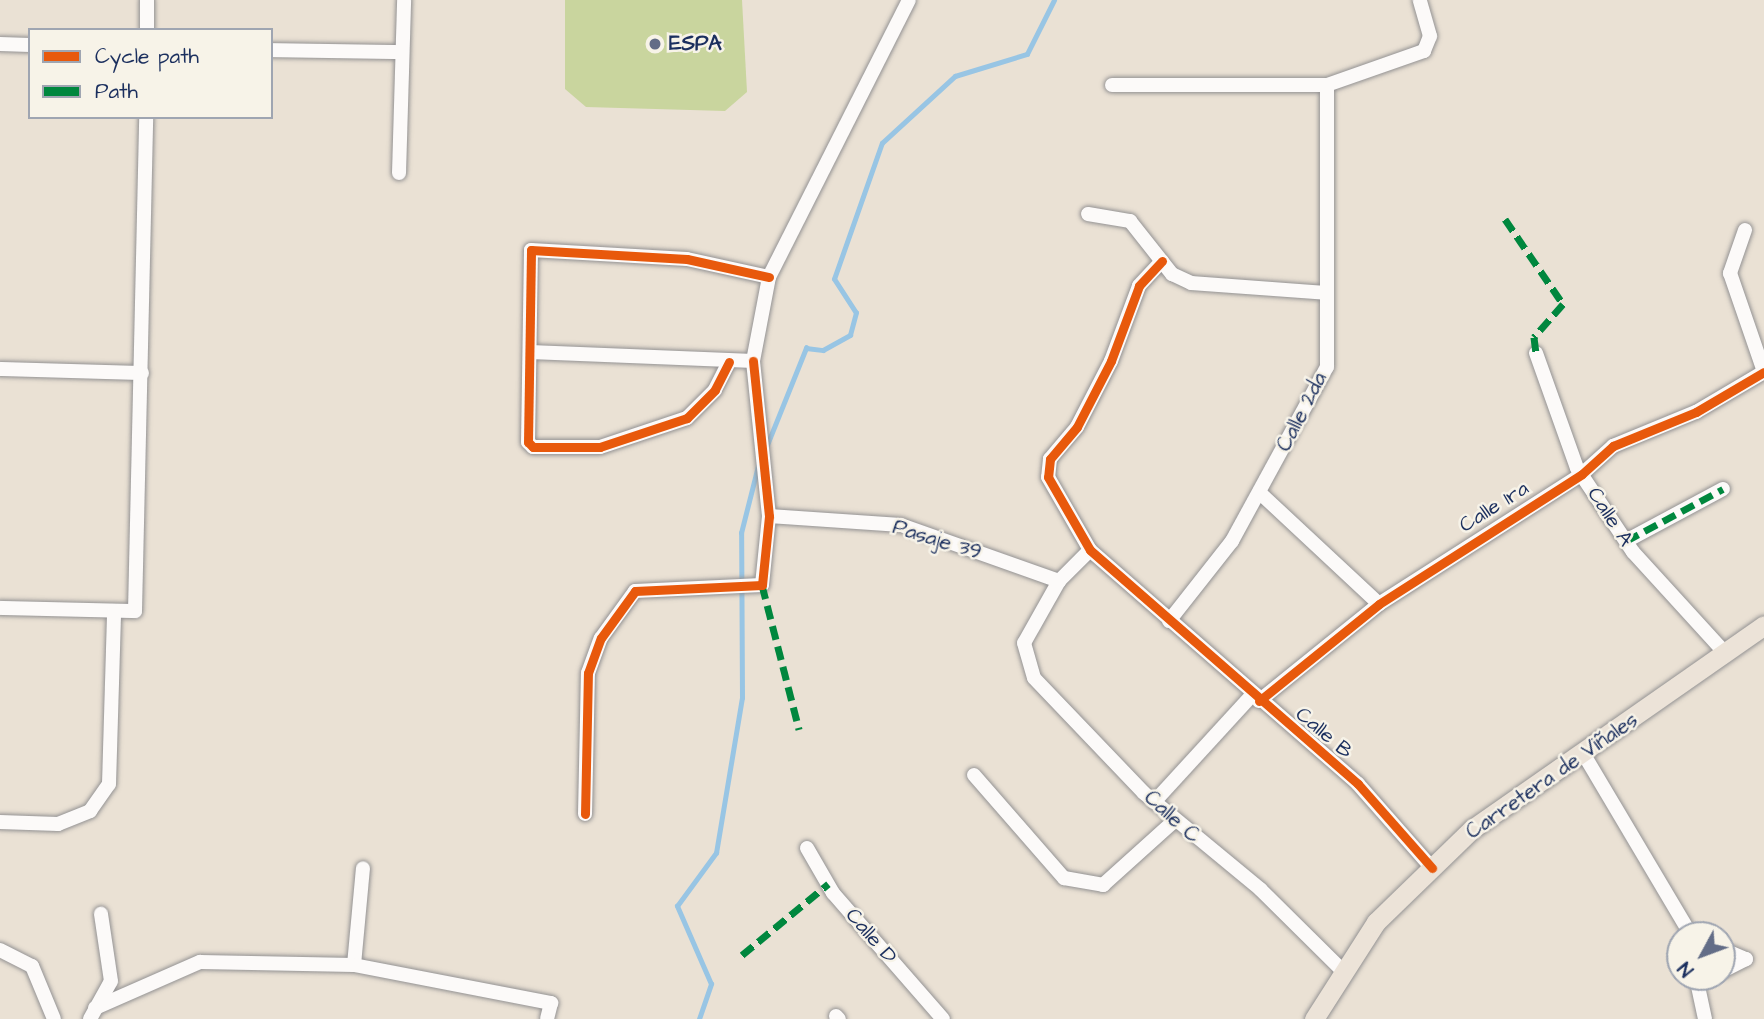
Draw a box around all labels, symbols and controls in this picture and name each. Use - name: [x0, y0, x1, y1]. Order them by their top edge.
- legend: [28, 28, 273, 119]
- place label: ESPA: [669, 31, 722, 57]
- marker: ESPA: [647, 36, 663, 52]
- text: Cycle path: [95, 42, 199, 71]
- text: Path: [95, 77, 138, 106]
- street label: Calle 2da: [1271, 368, 1333, 456]
- street label: Calle 1ra: [1455, 476, 1533, 538]
- street label: Calle A: [1582, 483, 1638, 551]
- street label: Pasaje 39: [890, 515, 984, 565]
- street label: Calle B: [1290, 702, 1358, 764]
- street label: Carretera de Viñales: [1461, 707, 1643, 845]
- street label: Calle C: [1139, 785, 1205, 849]
- street label: Calle D: [840, 903, 902, 969]
- north arrow: [1666, 921, 1736, 991]
- text: N: [1672, 955, 1700, 982]

